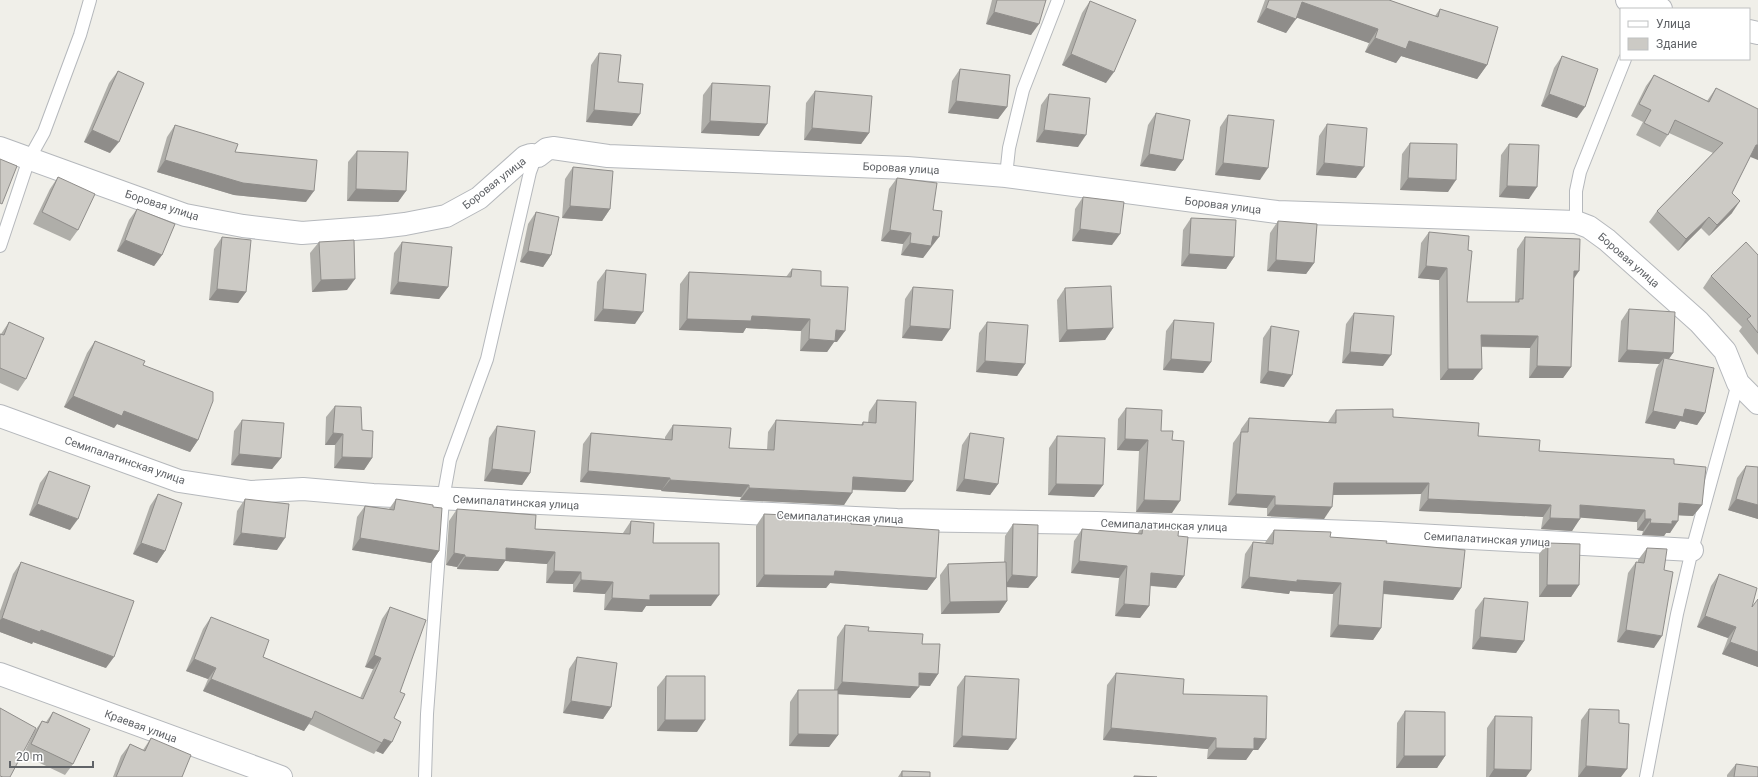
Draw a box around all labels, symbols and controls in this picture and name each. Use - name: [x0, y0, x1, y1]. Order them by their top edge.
- legend: [1620, 8, 1750, 60]
- text: Улица: [1656, 17, 1691, 31]
- text: Здание: [1656, 37, 1697, 51]
- street label: Боровая улица: [460, 155, 529, 212]
- street label: Боровая улица: [862, 160, 940, 177]
- street label: Боровая улица: [123, 187, 200, 224]
- street label: Боровая улица: [1184, 194, 1262, 217]
- street label: Боровая улица: [1595, 230, 1662, 291]
- street label: Семипалатинская улица: [63, 434, 187, 487]
- street label: Семипалатинская улица: [452, 493, 580, 512]
- street label: Семипалатинская улица: [776, 509, 904, 526]
- street label: Семипалатинская улица: [1100, 517, 1228, 534]
- street label: Семипалатинская улица: [1423, 530, 1551, 549]
- street label: Краевая улица: [103, 707, 179, 746]
- scale bar: [10, 743, 93, 769]
- text: 20 m: [16, 750, 43, 764]

